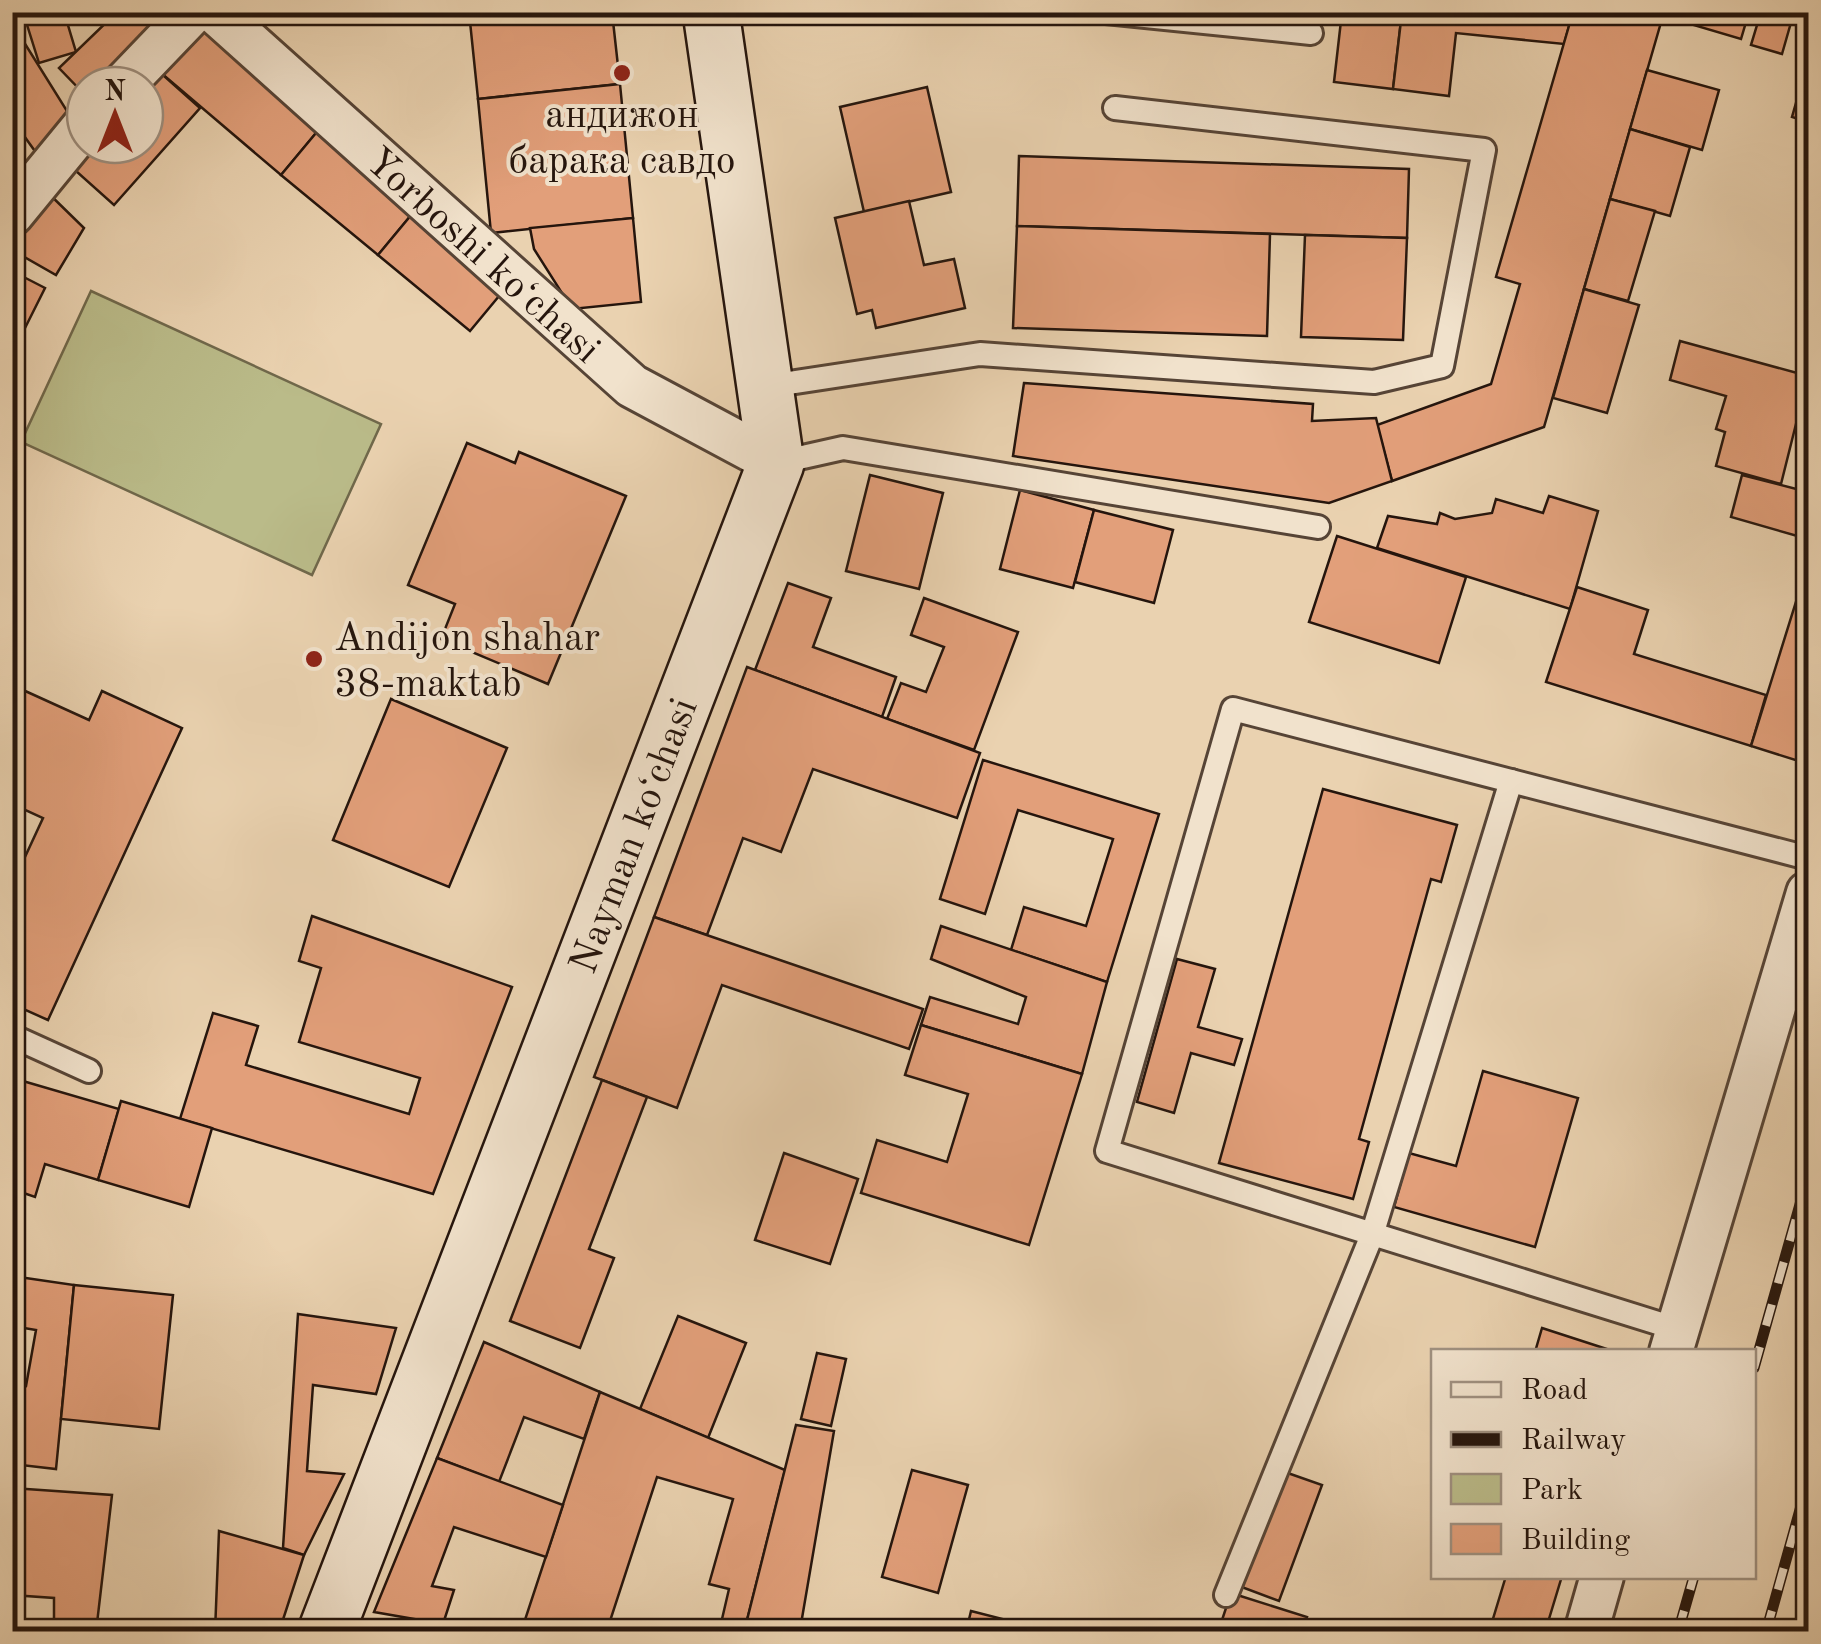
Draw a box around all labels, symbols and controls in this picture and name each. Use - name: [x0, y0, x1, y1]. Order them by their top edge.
- marker: андижон барака савдо: [611, 62, 633, 84]
- north arrow: [65, 65, 165, 165]
- text: N: [104, 79, 126, 107]
- place label: андижон барака савдо: [509, 97, 735, 183]
- street label: Yorboshi koʻchasi: [357, 142, 606, 372]
- place label: Andijon shahar 38-maktab: [334, 620, 600, 706]
- marker: Andijon shahar 38-maktab: [303, 648, 325, 670]
- street label: Nayman koʻchasi: [565, 693, 707, 980]
- legend: [1431, 1349, 1756, 1579]
- text: Road: [1521, 1376, 1588, 1406]
- text: Railway: [1521, 1426, 1626, 1456]
- text: Park: [1521, 1476, 1583, 1506]
- text: Building: [1521, 1526, 1630, 1556]

